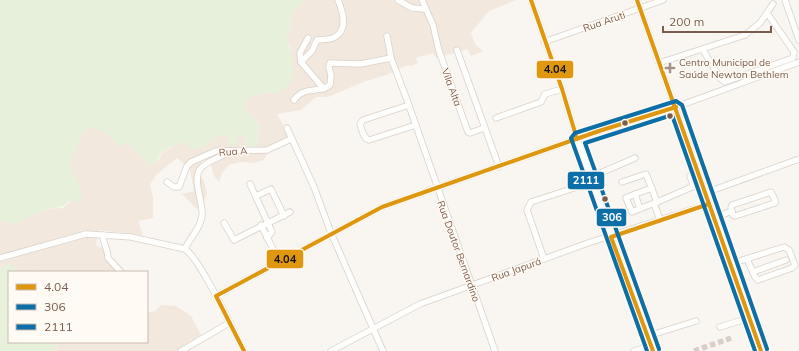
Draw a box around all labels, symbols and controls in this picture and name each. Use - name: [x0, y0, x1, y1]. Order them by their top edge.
- street label: Rua Aruti: [581, 8, 627, 35]
- scale bar: [663, 8, 771, 34]
- text: 200 m: [669, 14, 704, 29]
- place label: Centro Municipal de Saúde Newton Bethlem: [679, 56, 789, 81]
- line badge: 4.04: [536, 60, 574, 79]
- text: 4.04: [544, 62, 567, 76]
- marker: Centro Municipal de Saúde Newton Bethlem: [664, 62, 676, 74]
- street label: Vila Alta: [439, 66, 464, 108]
- unlabelled marker: [665, 111, 675, 121]
- unlabelled marker: [620, 118, 630, 128]
- street label: Rua A: [218, 144, 248, 159]
- line badge: 2111: [567, 171, 605, 190]
- text: 2111: [573, 173, 600, 187]
- unlabelled marker: [600, 194, 610, 204]
- street label: Rua Doutor Bernardino: [434, 199, 483, 304]
- line badge: 306: [596, 208, 627, 227]
- text: 306: [602, 210, 622, 224]
- line badge: 4.04: [266, 249, 304, 269]
- text: 4.04: [274, 252, 297, 266]
- street label: Rua Japurá: [490, 254, 543, 284]
- legend: [8, 271, 148, 343]
- text: 4.04: [44, 279, 68, 294]
- text: 306: [44, 299, 66, 314]
- text: 2111: [44, 319, 73, 334]

